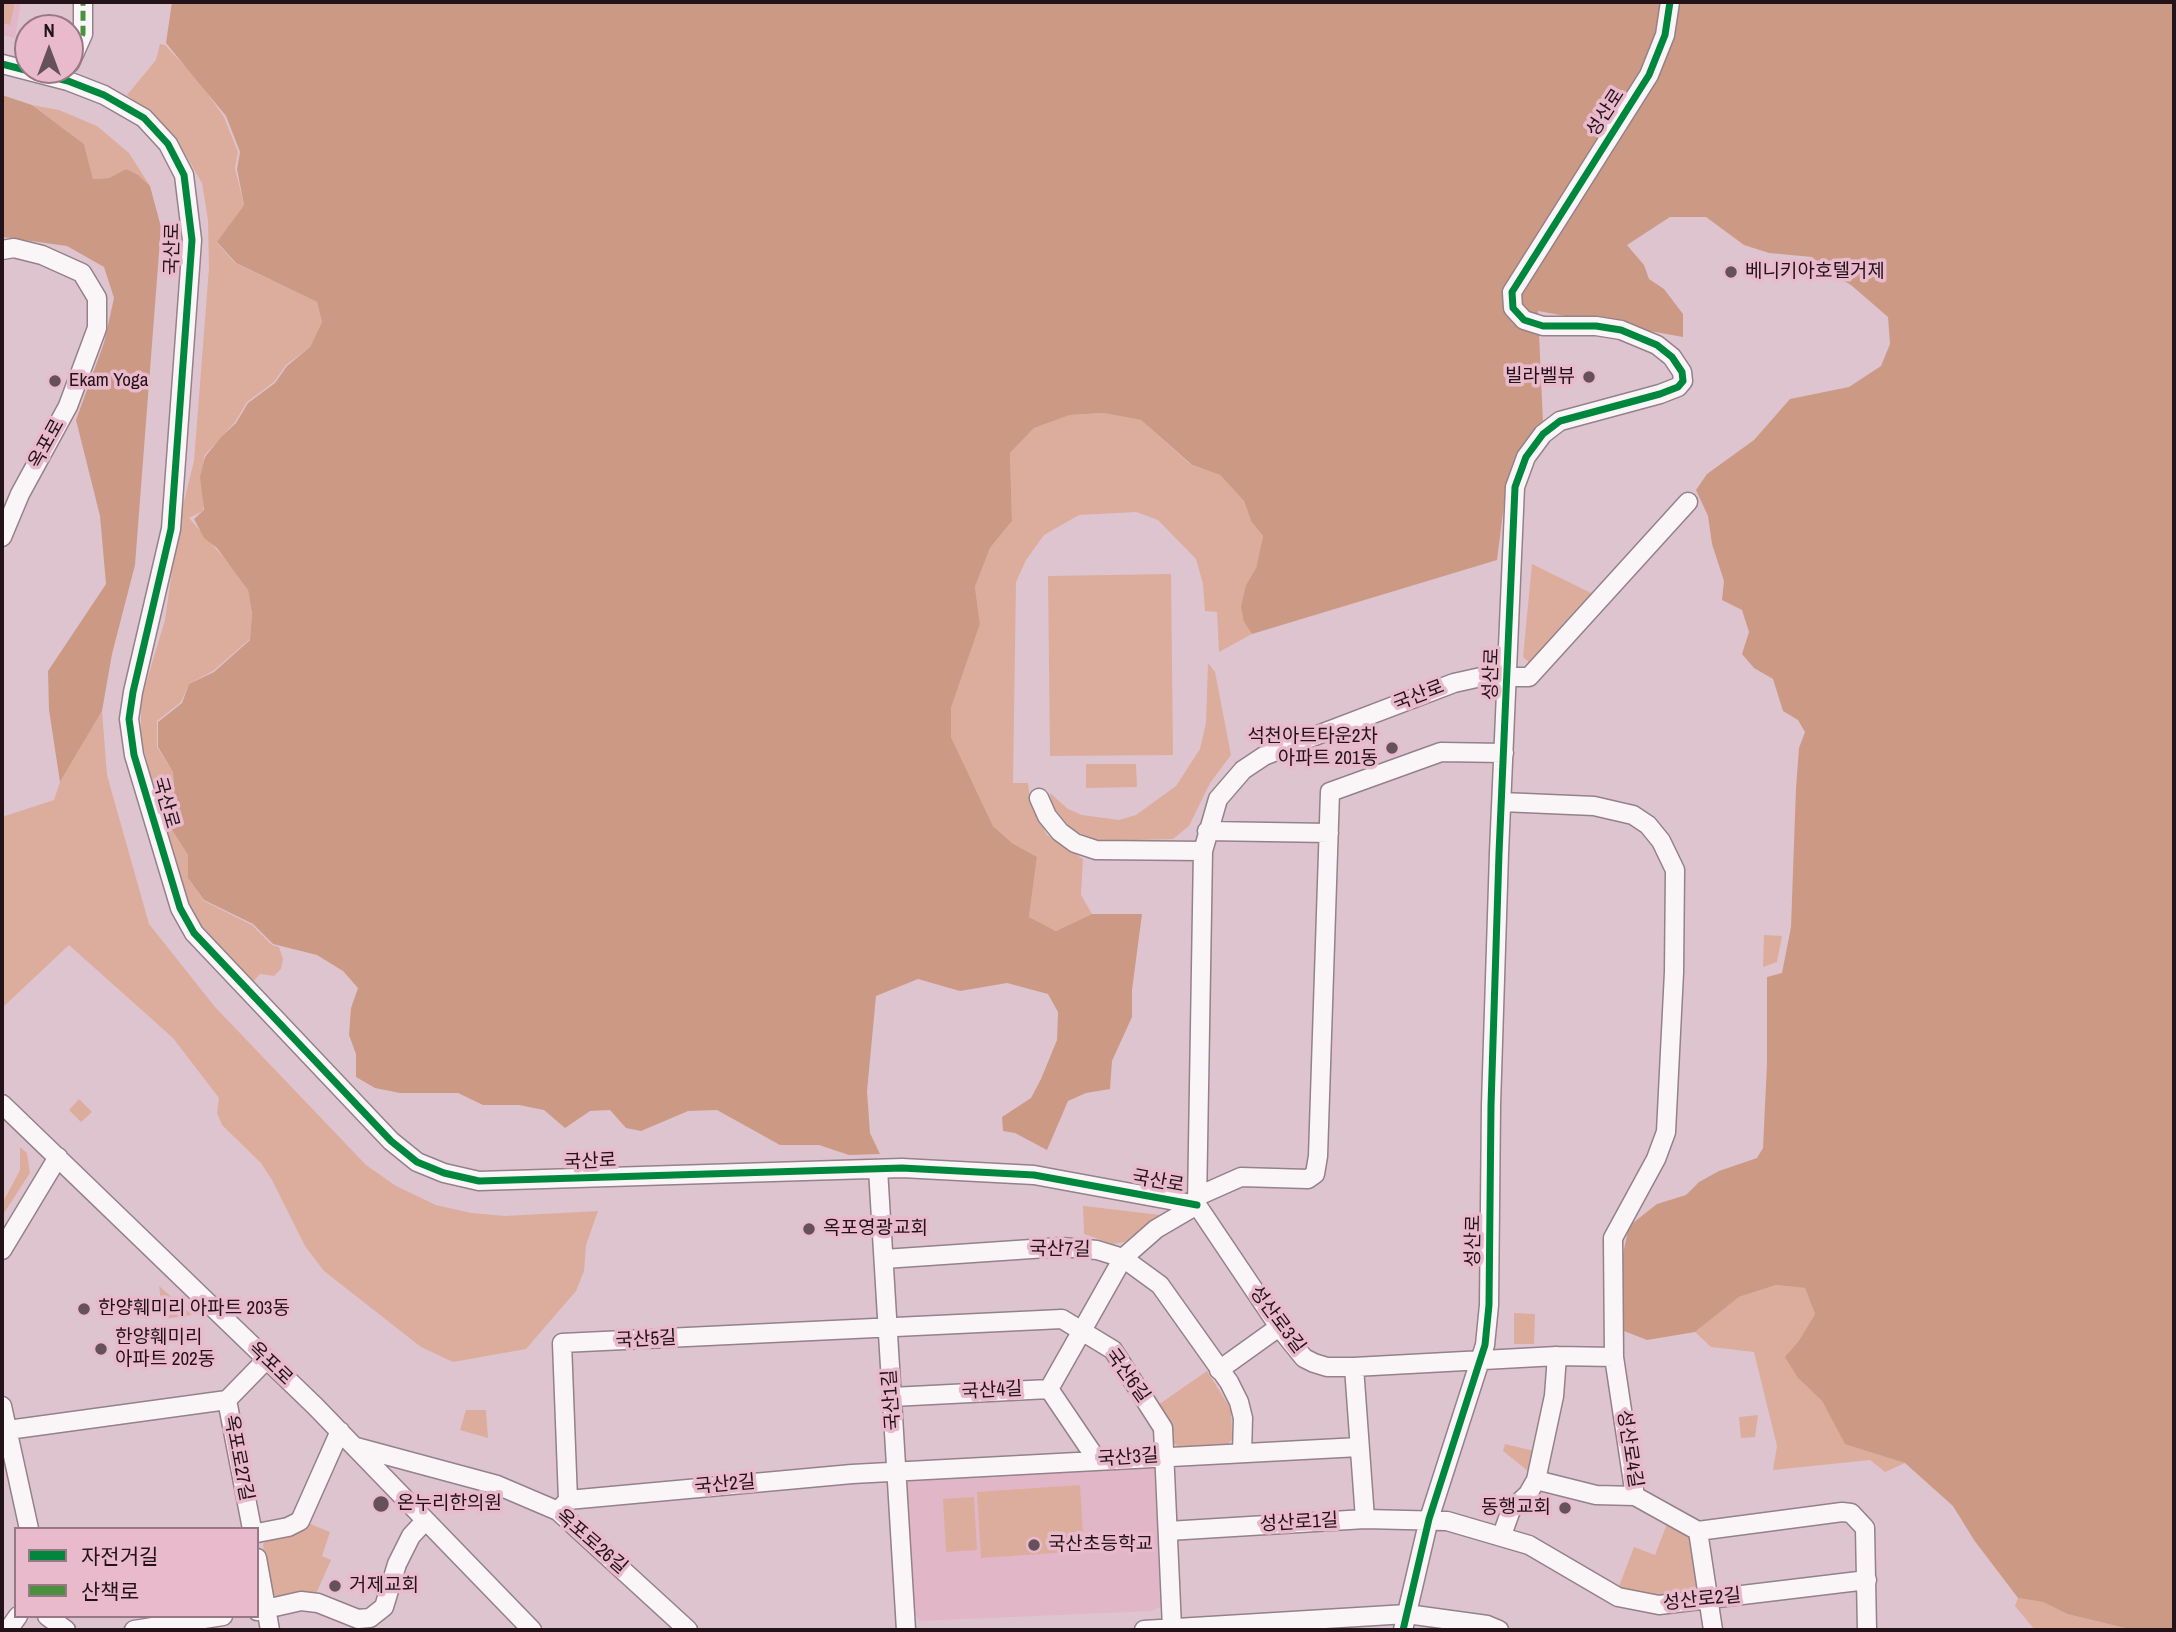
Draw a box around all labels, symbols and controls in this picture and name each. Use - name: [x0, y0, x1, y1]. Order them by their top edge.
- north arrow: [14, 14, 84, 84]
- text: N: [43, 17, 55, 43]
- street label: 성산로: [1582, 85, 1630, 141]
- street label: 국산로: [161, 223, 185, 275]
- place label: 베니키아호텔거제: [1745, 261, 1885, 283]
- marker: 베니키아호텔거제: [1723, 264, 1739, 280]
- place label: 빌라벨뷰: [1505, 366, 1575, 388]
- marker: 빌라벨뷰: [1581, 369, 1597, 385]
- place label: Ekam Yoga: [69, 370, 148, 392]
- marker: Ekam Yoga: [47, 373, 63, 389]
- street label: 옥포로: [24, 416, 70, 472]
- street label: 성산로: [1480, 647, 1504, 701]
- street label: 국산로: [1390, 676, 1448, 716]
- place label: 석천아트타운2차 아파트 201동: [1247, 726, 1378, 770]
- marker: 석천아트타운2차 아파트 201동: [1384, 740, 1400, 756]
- street label: 국산로: [147, 775, 183, 831]
- street label: 국산로: [563, 1150, 617, 1174]
- street label: 국산로: [1130, 1166, 1186, 1198]
- street label: 성산로: [1462, 1215, 1486, 1267]
- place label: 옥포영광교회: [823, 1218, 928, 1240]
- marker: 옥포영광교회: [801, 1221, 817, 1237]
- street label: 국산7길: [1029, 1238, 1091, 1262]
- street label: 성산로3길: [1244, 1282, 1310, 1358]
- place label: 한양훼미리 아파트 203동: [98, 1298, 290, 1320]
- marker: 한양훼미리 아파트 203동: [76, 1301, 92, 1317]
- place label: 한양훼미리 아파트 202동: [115, 1327, 215, 1371]
- street label: 국산5길: [615, 1327, 677, 1353]
- street label: 옥포로: [243, 1338, 297, 1390]
- marker: 한양훼미리 아파트 202동: [93, 1341, 109, 1357]
- street label: 국산6길: [1100, 1345, 1154, 1407]
- street label: 국산1길: [878, 1369, 906, 1431]
- street label: 국산4길: [961, 1378, 1023, 1404]
- street label: 성산로4길: [1612, 1408, 1646, 1490]
- street label: 옥포로27길: [218, 1413, 258, 1503]
- street label: 국산3길: [1097, 1444, 1159, 1472]
- street label: 국산2길: [694, 1471, 756, 1499]
- place label: 온누리한의원: [397, 1493, 502, 1515]
- marker: 온누리한의원: [371, 1494, 391, 1514]
- place label: 동행교회: [1481, 1497, 1551, 1519]
- marker: 동행교회: [1557, 1500, 1573, 1516]
- street label: 옥포로26길: [551, 1505, 631, 1579]
- street label: 성산로1길: [1259, 1510, 1339, 1536]
- legend: [14, 1527, 259, 1618]
- place label: 국산초등학교: [1048, 1534, 1153, 1556]
- marker: 국산초등학교: [1026, 1537, 1042, 1553]
- text: 자전거길: [81, 1542, 158, 1571]
- place label: 거제교회: [349, 1575, 419, 1597]
- text: 산책로: [81, 1577, 139, 1606]
- marker: 거제교회: [327, 1578, 343, 1594]
- street label: 성산로2길: [1662, 1585, 1742, 1615]

